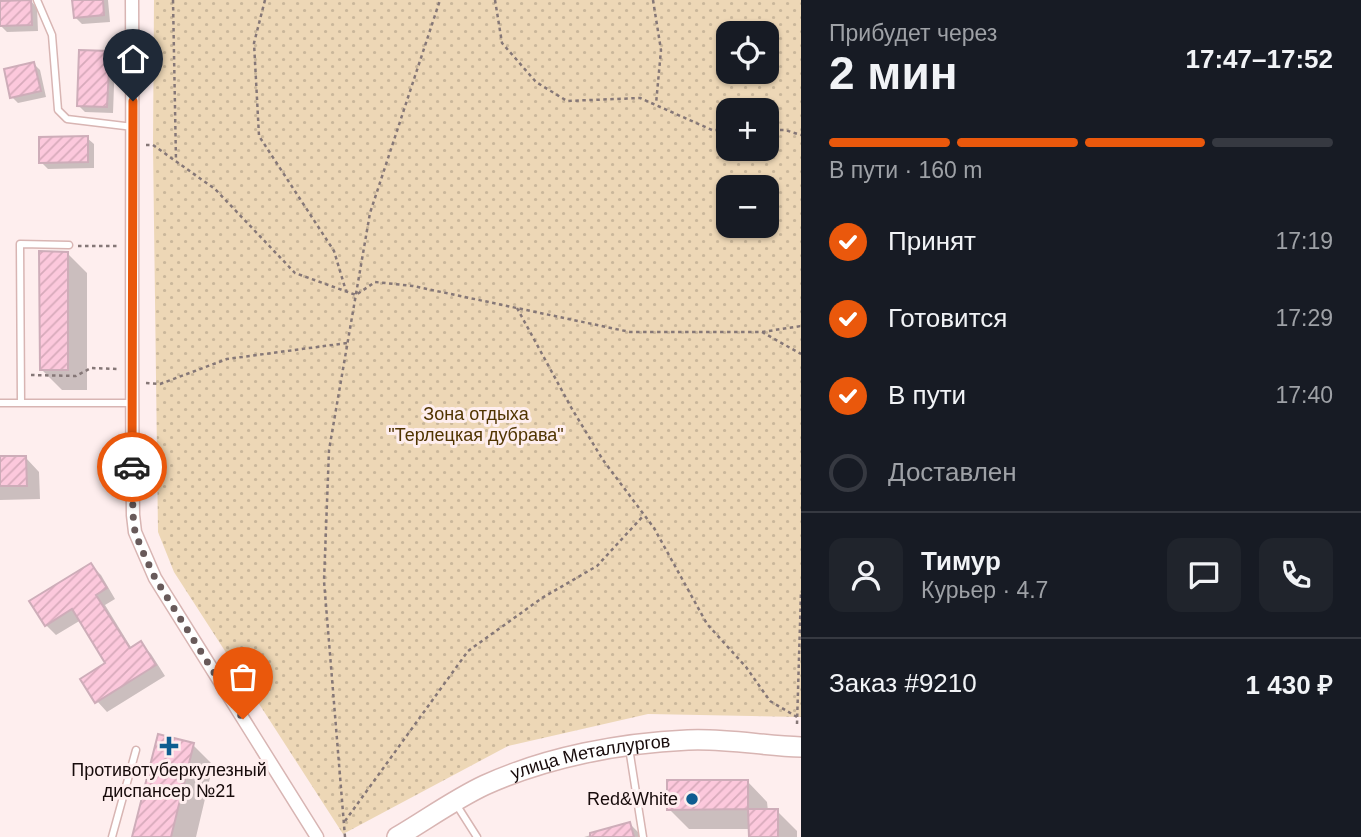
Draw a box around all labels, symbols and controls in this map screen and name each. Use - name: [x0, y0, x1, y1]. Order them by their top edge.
- text: Прибудет через: [829, 20, 997, 46]
- map controls: [716, 21, 779, 238]
- button: locate: [716, 21, 779, 84]
- pin: [103, 29, 163, 101]
- icon: home: [114, 40, 152, 78]
- text: 17:47–17:52: [1186, 44, 1333, 74]
- text: 2 мин: [829, 47, 957, 99]
- button: +: [716, 98, 779, 161]
- text: В пути · 160 m: [829, 157, 982, 183]
- button: −: [716, 175, 779, 238]
- icon: check: [829, 223, 867, 261]
- text: Принят: [888, 226, 976, 256]
- text: 17:19: [1275, 228, 1333, 254]
- icon: check: [829, 300, 867, 338]
- text: Готовится: [888, 303, 1007, 333]
- text: 17:29: [1275, 305, 1333, 331]
- icon: check: [829, 377, 867, 415]
- text: В пути: [888, 380, 966, 410]
- text: 17:40: [1275, 382, 1333, 408]
- park label: Зона отдыха "Терлецкая дубрава": [388, 404, 564, 445]
- courier: [97, 432, 167, 502]
- icon: car: [113, 448, 151, 486]
- text: Доставлен: [888, 457, 1017, 487]
- button: person: [829, 538, 903, 612]
- button: chat: [1167, 538, 1241, 612]
- button: phone: [1259, 538, 1333, 612]
- text: Тимур: [921, 546, 1001, 576]
- text: Курьер · 4.7: [921, 577, 1048, 603]
- pin: [213, 647, 273, 719]
- icon: bag: [224, 658, 262, 696]
- text: Заказ #9210: [829, 668, 977, 698]
- text: 1 430 ₽: [1246, 670, 1333, 700]
- street label: улица Металлургов: [508, 731, 671, 784]
- marker: Противотуберкулезный диспансер №21: [159, 736, 179, 756]
- place label: Противотуберкулезный диспансер №21: [71, 760, 267, 801]
- place label: Red&White: [587, 789, 678, 809]
- marker: Red&White: [684, 791, 700, 807]

